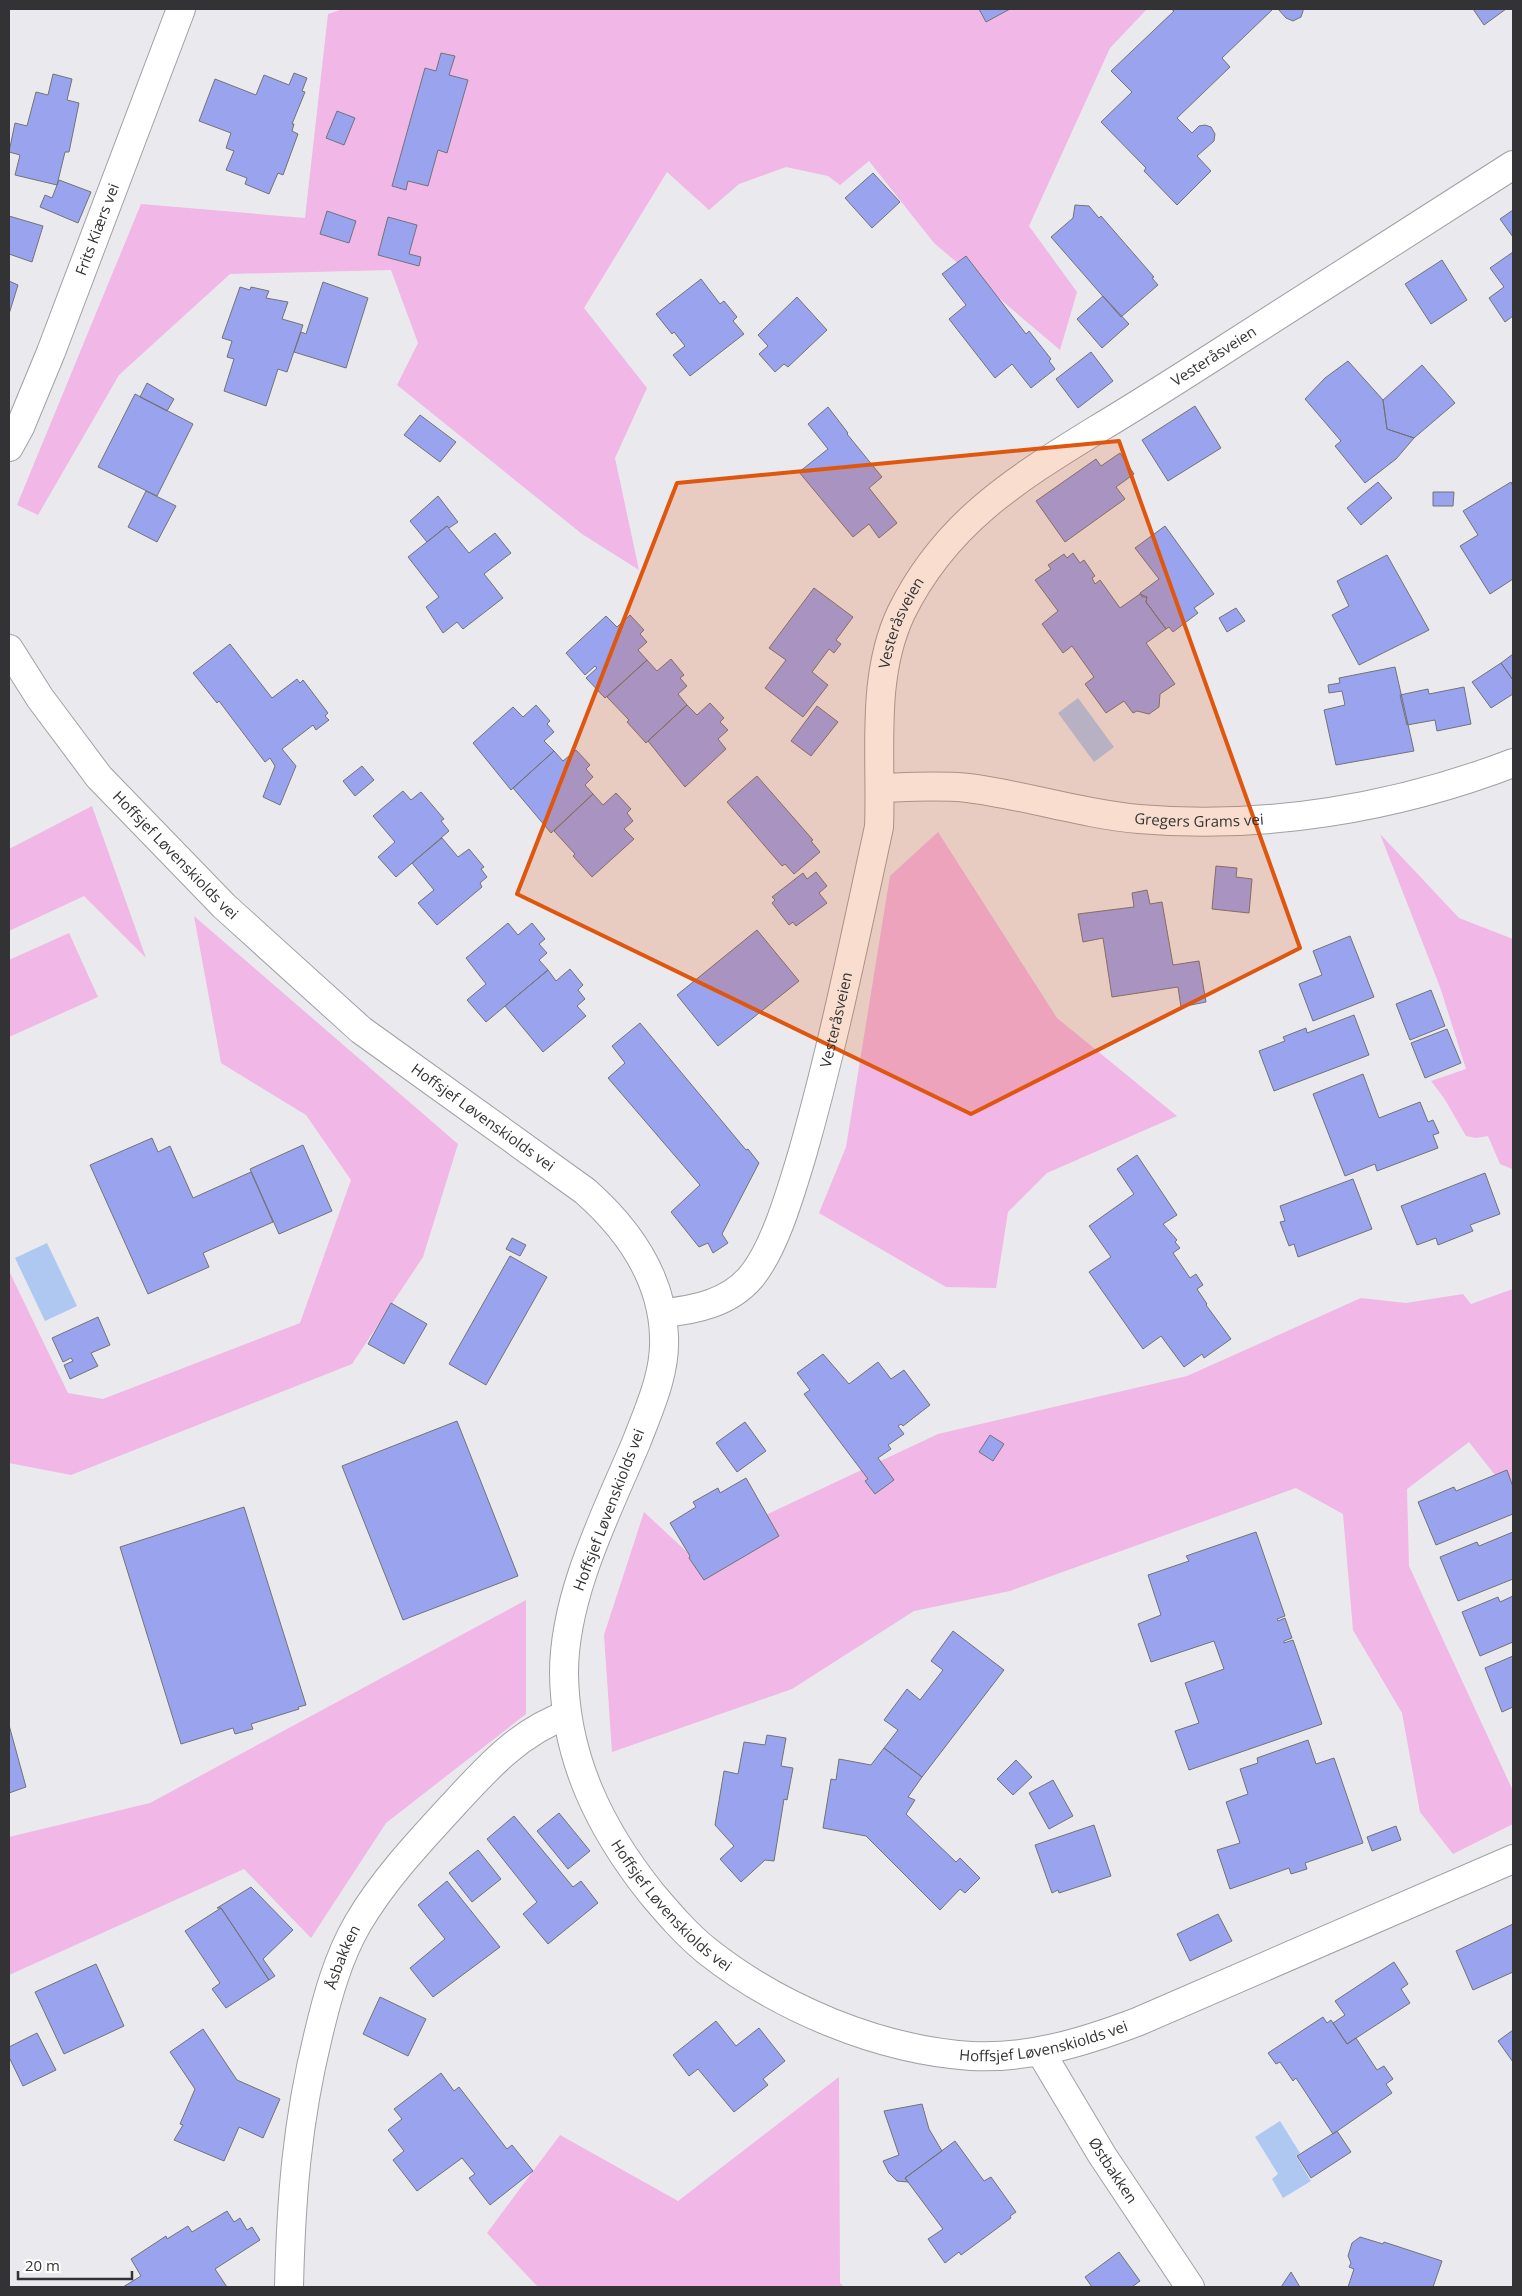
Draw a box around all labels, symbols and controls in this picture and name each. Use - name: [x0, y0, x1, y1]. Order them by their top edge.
- street label: Frits Kiærs vei: [70, 180, 123, 278]
- street label: Vesteråsveien: [1167, 321, 1260, 390]
- street label: Vesteråsveien: [873, 573, 928, 670]
- street label: Hoffsjef Løvenskiolds vei: [109, 786, 243, 923]
- street label: Gregers Grams vei: [1134, 808, 1264, 831]
- street label: Vesteråsveien: [815, 970, 856, 1069]
- street label: Hoffsjef Løvenskiolds vei: [408, 1058, 559, 1175]
- street label: Hoffsjef Løvenskiolds vei: [568, 1426, 648, 1594]
- street label: Hoffsjef Løvenskiolds vei: [607, 1835, 736, 1975]
- street label: Åsbakken: [320, 1921, 364, 1991]
- street label: Hoffsjef Løvenskiolds vei: [958, 2015, 1130, 2065]
- street label: Østbakken: [1085, 2133, 1142, 2207]
- scale bar: [18, 2248, 131, 2280]
- text: 20 m: [25, 2255, 60, 2275]

